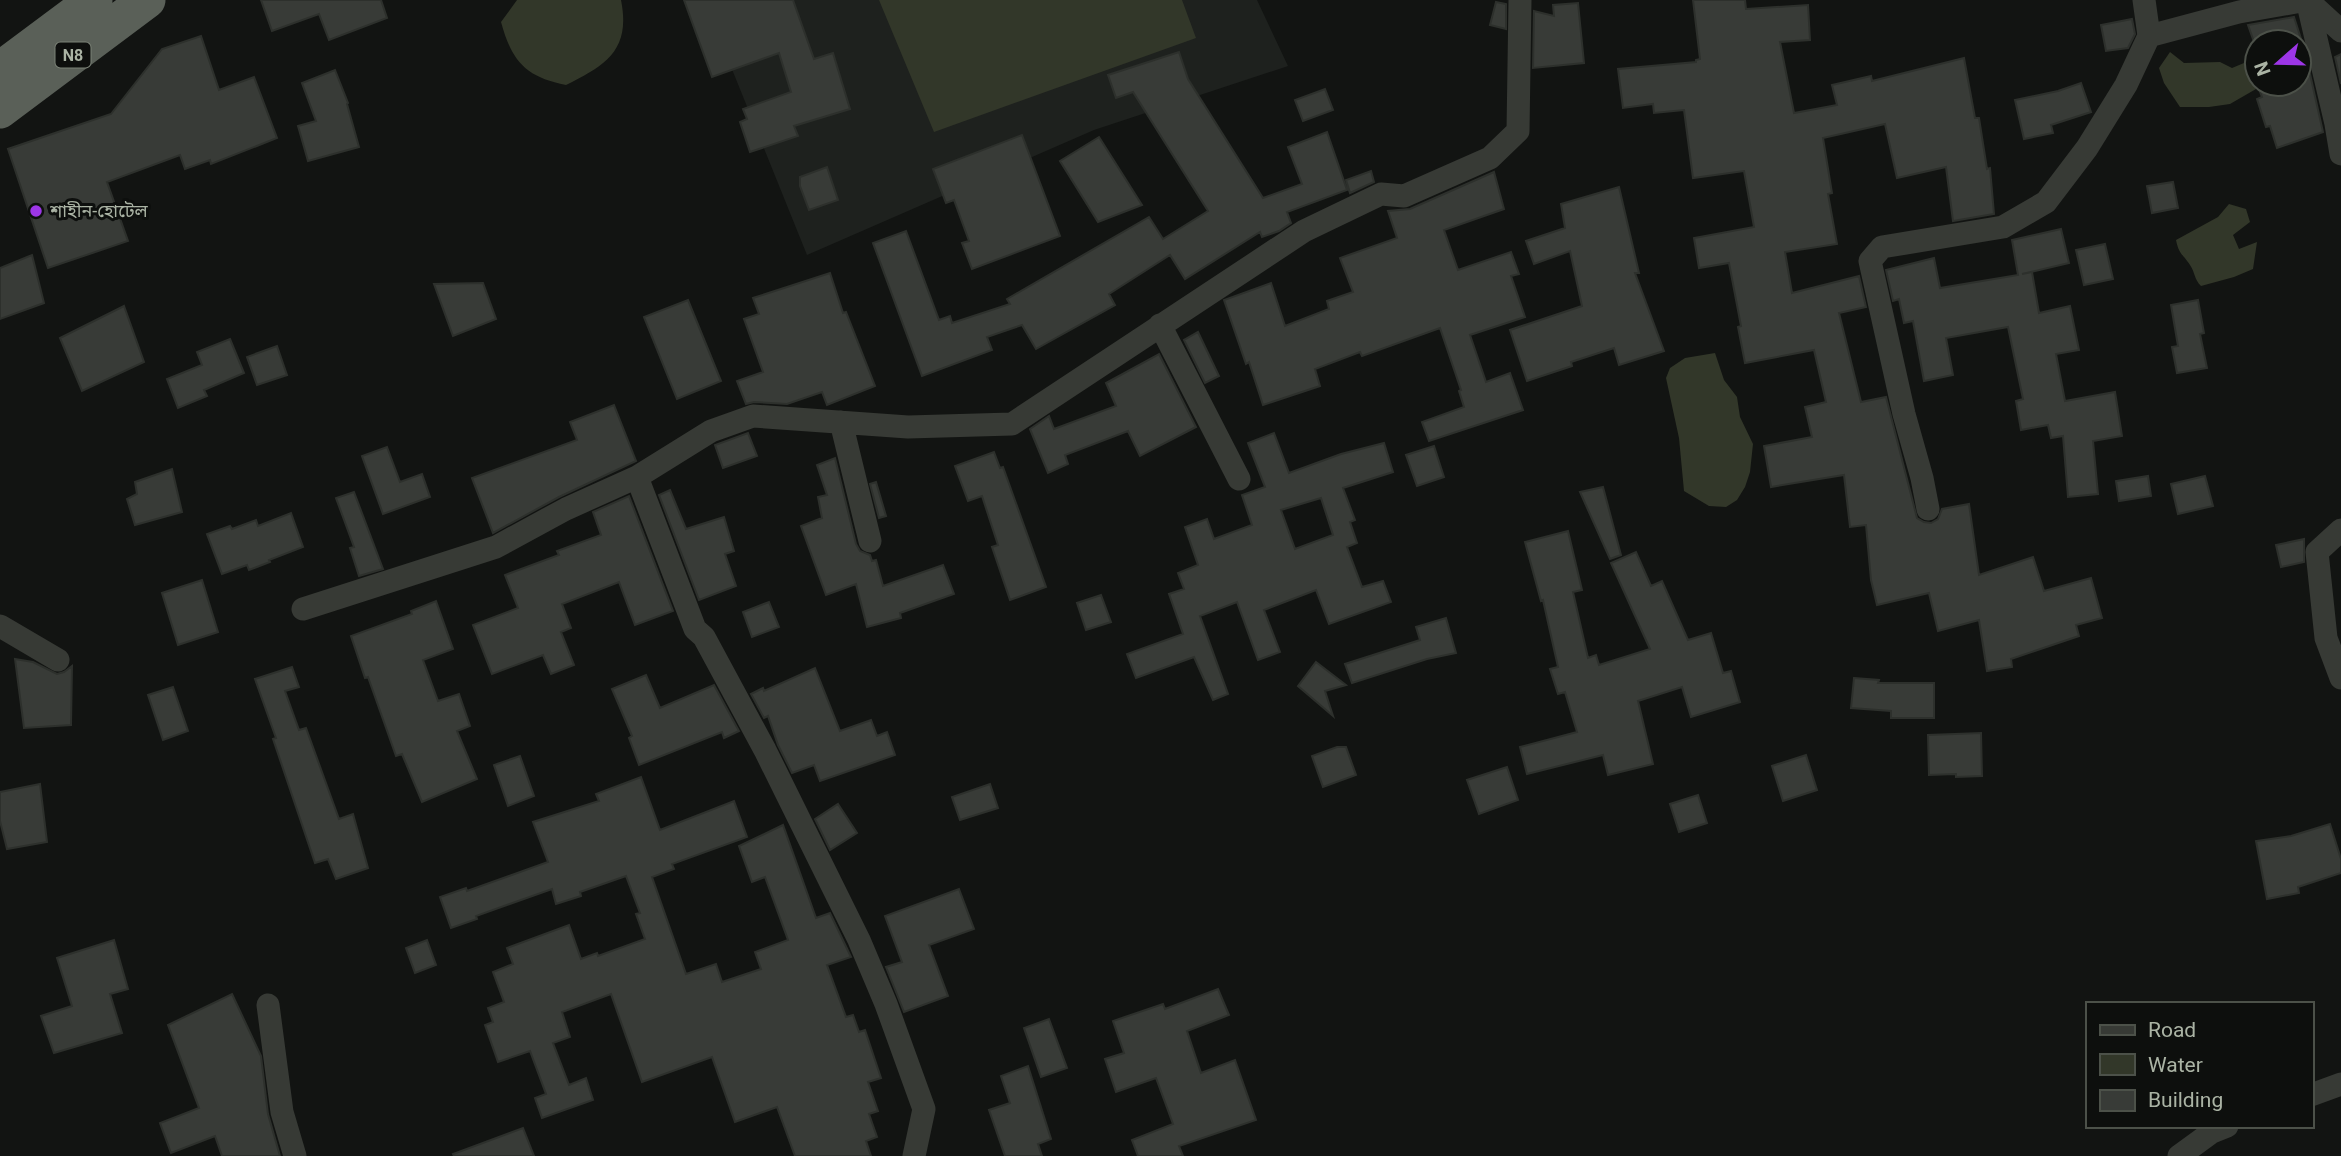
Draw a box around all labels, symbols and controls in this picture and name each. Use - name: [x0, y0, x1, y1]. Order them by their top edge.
- north arrow: [2243, 28, 2313, 98]
- road number: N8: [56, 42, 90, 68]
- text: N: [2249, 58, 2276, 79]
- place label: শাহীন-হোটেল: [49, 200, 148, 221]
- marker: শাহীন-হোটেল: [28, 203, 44, 219]
- legend: [2086, 1002, 2313, 1128]
- text: Road: [2148, 1018, 2196, 1042]
- text: Water: [2148, 1053, 2203, 1077]
- text: Building: [2148, 1088, 2223, 1112]

